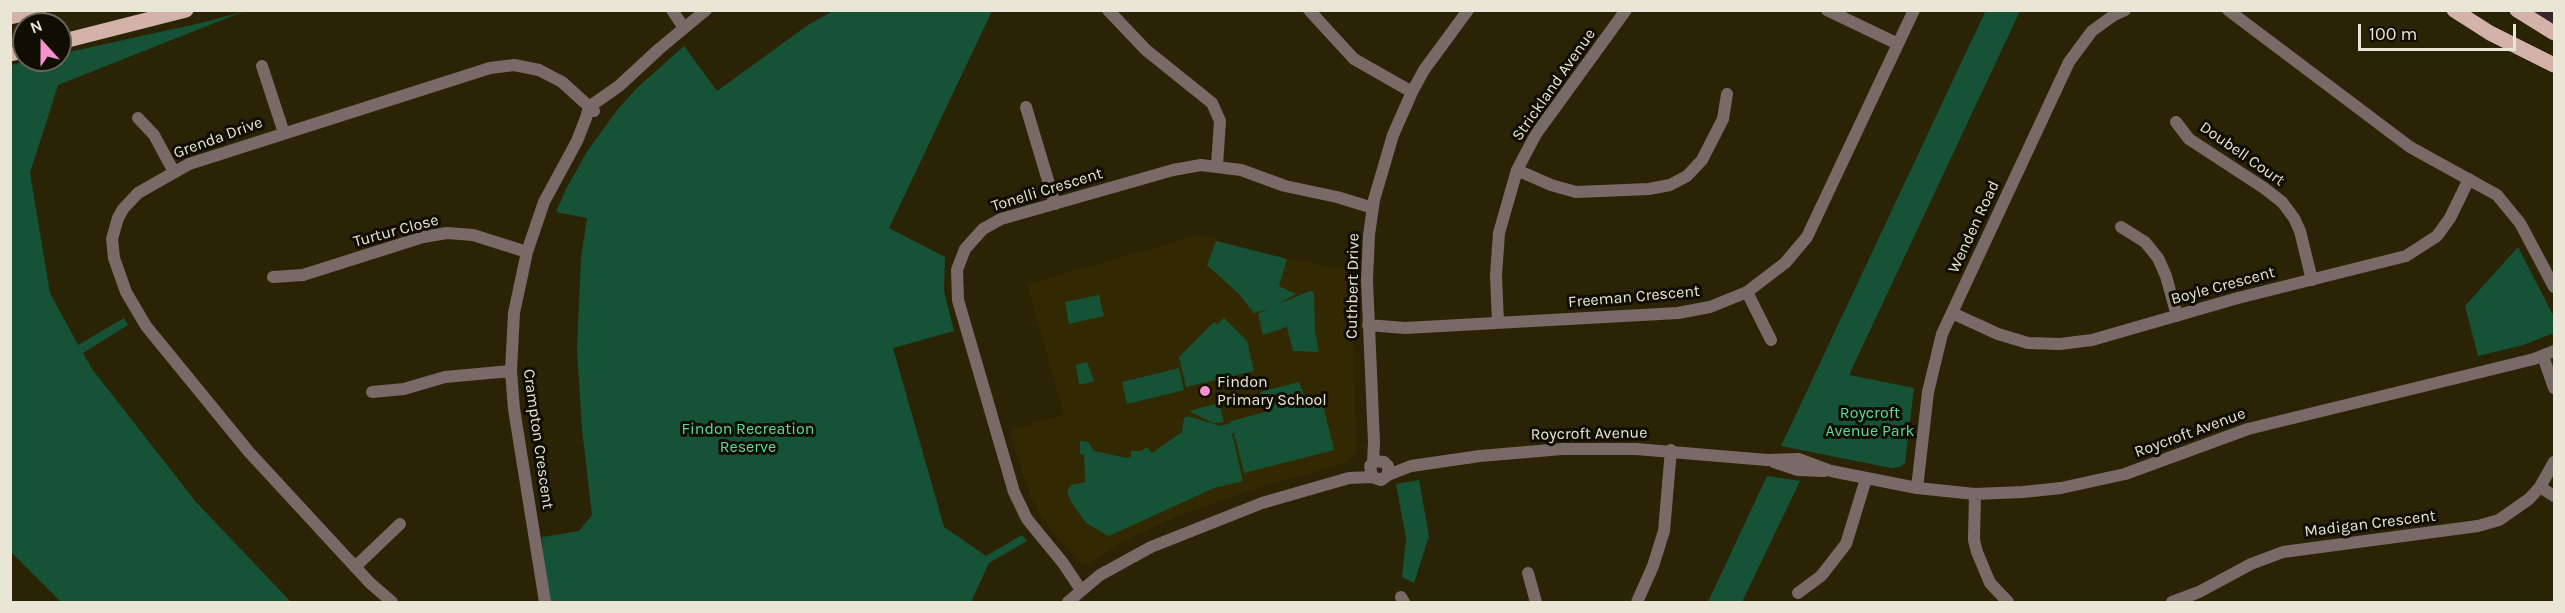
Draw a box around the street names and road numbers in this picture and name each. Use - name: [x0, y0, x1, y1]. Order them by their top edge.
- street label: Strickland Avenue: [1508, 25, 1600, 145]
- street label: Grenda Drive: [171, 113, 265, 163]
- street label: Doubell Court: [2196, 118, 2288, 190]
- street label: Tonelli Crescent: [989, 164, 1105, 216]
- street label: Wenden Road: [1944, 178, 2004, 276]
- street label: Turtur Close: [351, 210, 441, 252]
- street label: Cuthbert Drive: [1342, 233, 1364, 339]
- street label: Boyle Crescent: [2169, 263, 2277, 309]
- street label: Freeman Crescent: [1567, 282, 1701, 312]
- street label: Crampton Crescent: [519, 368, 557, 510]
- street label: Roycroft Avenue: [2132, 404, 2248, 462]
- street label: Roycroft Avenue: [1530, 423, 1648, 445]
- street label: Madigan Crescent: [2303, 506, 2437, 542]

